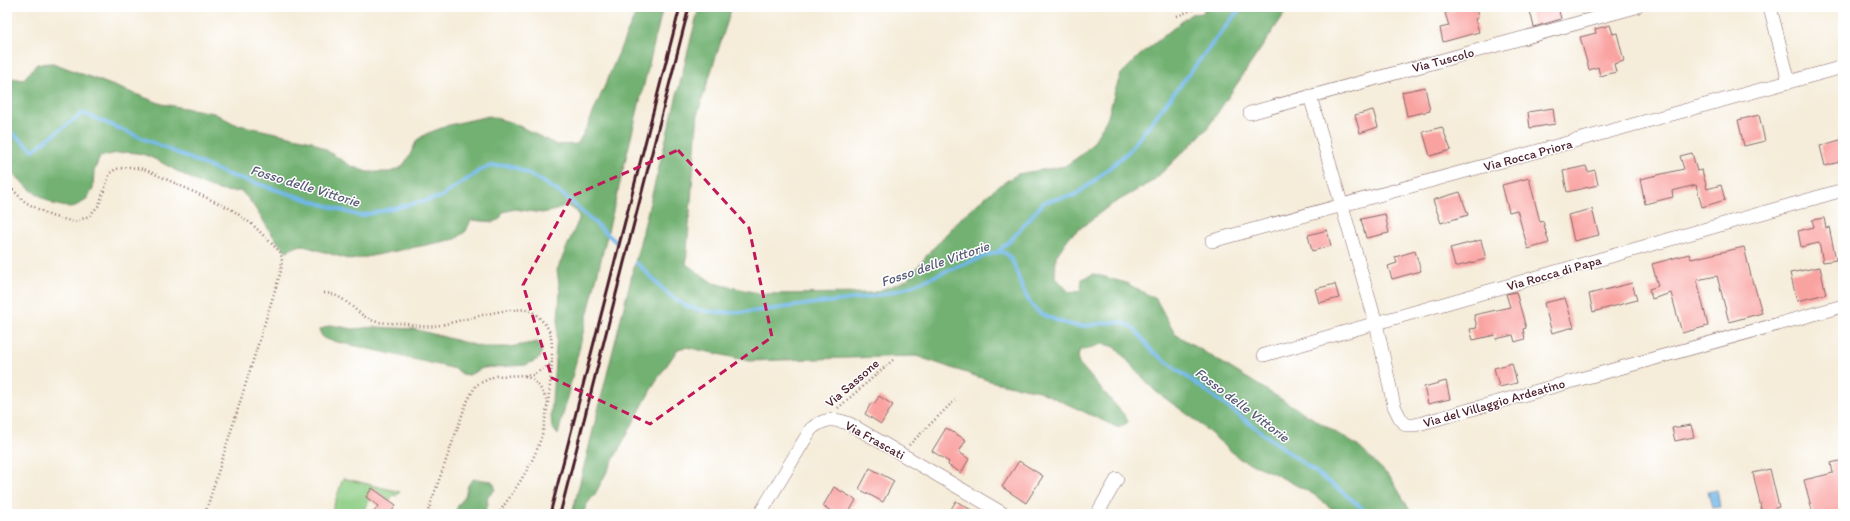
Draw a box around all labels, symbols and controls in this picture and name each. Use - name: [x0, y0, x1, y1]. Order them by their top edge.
- street label: Via Tuscolo: [1410, 44, 1476, 75]
- street label: Via Rocca Priora: [1482, 136, 1574, 174]
- water label: Fosso delle Vittorie: [248, 161, 363, 211]
- water label: Fosso delle Vittorie: [879, 237, 993, 291]
- street label: Via Rocca di Papa: [1505, 252, 1603, 294]
- street label: Via Sassone: [822, 356, 882, 410]
- water label: Fosso delle Vittorie: [1192, 364, 1293, 447]
- street label: Via del Villaggio Ardeatino: [1421, 375, 1567, 430]
- street label: Via Frascati: [843, 417, 907, 463]

